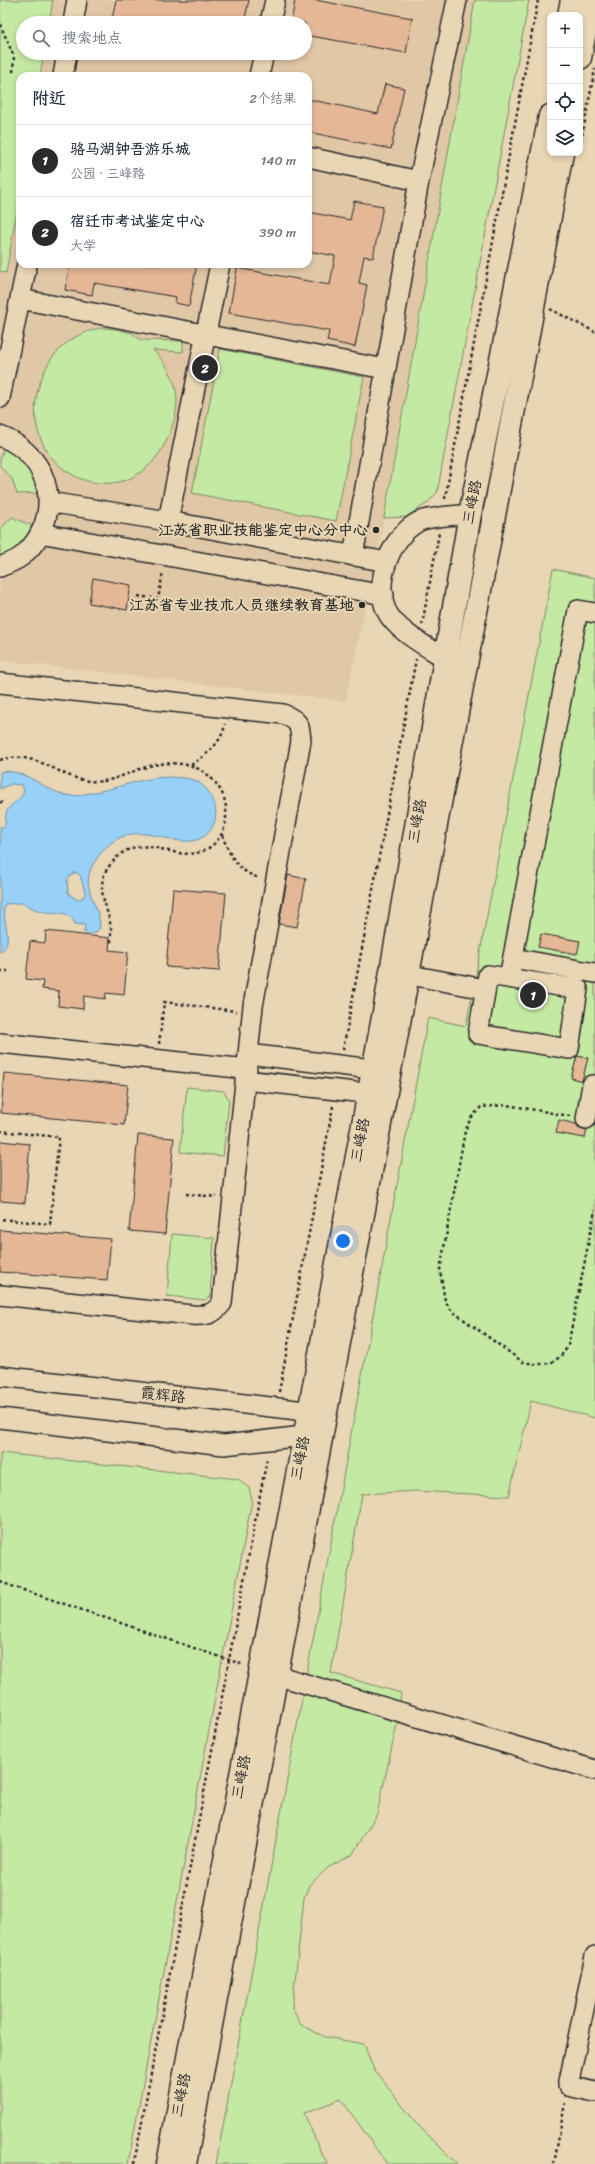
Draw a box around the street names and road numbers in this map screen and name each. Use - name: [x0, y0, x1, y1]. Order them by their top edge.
- street label: 三峰路: [455, 477, 489, 527]
- street label: 三峰路: [400, 797, 434, 845]
- street label: 三峰路: [343, 1115, 377, 1165]
- street label: 霞辉路: [139, 1380, 187, 1410]
- street label: 三峰路: [283, 1433, 317, 1483]
- street label: 三峰路: [224, 1752, 258, 1802]
- street label: 三峰路: [164, 2070, 198, 2120]

